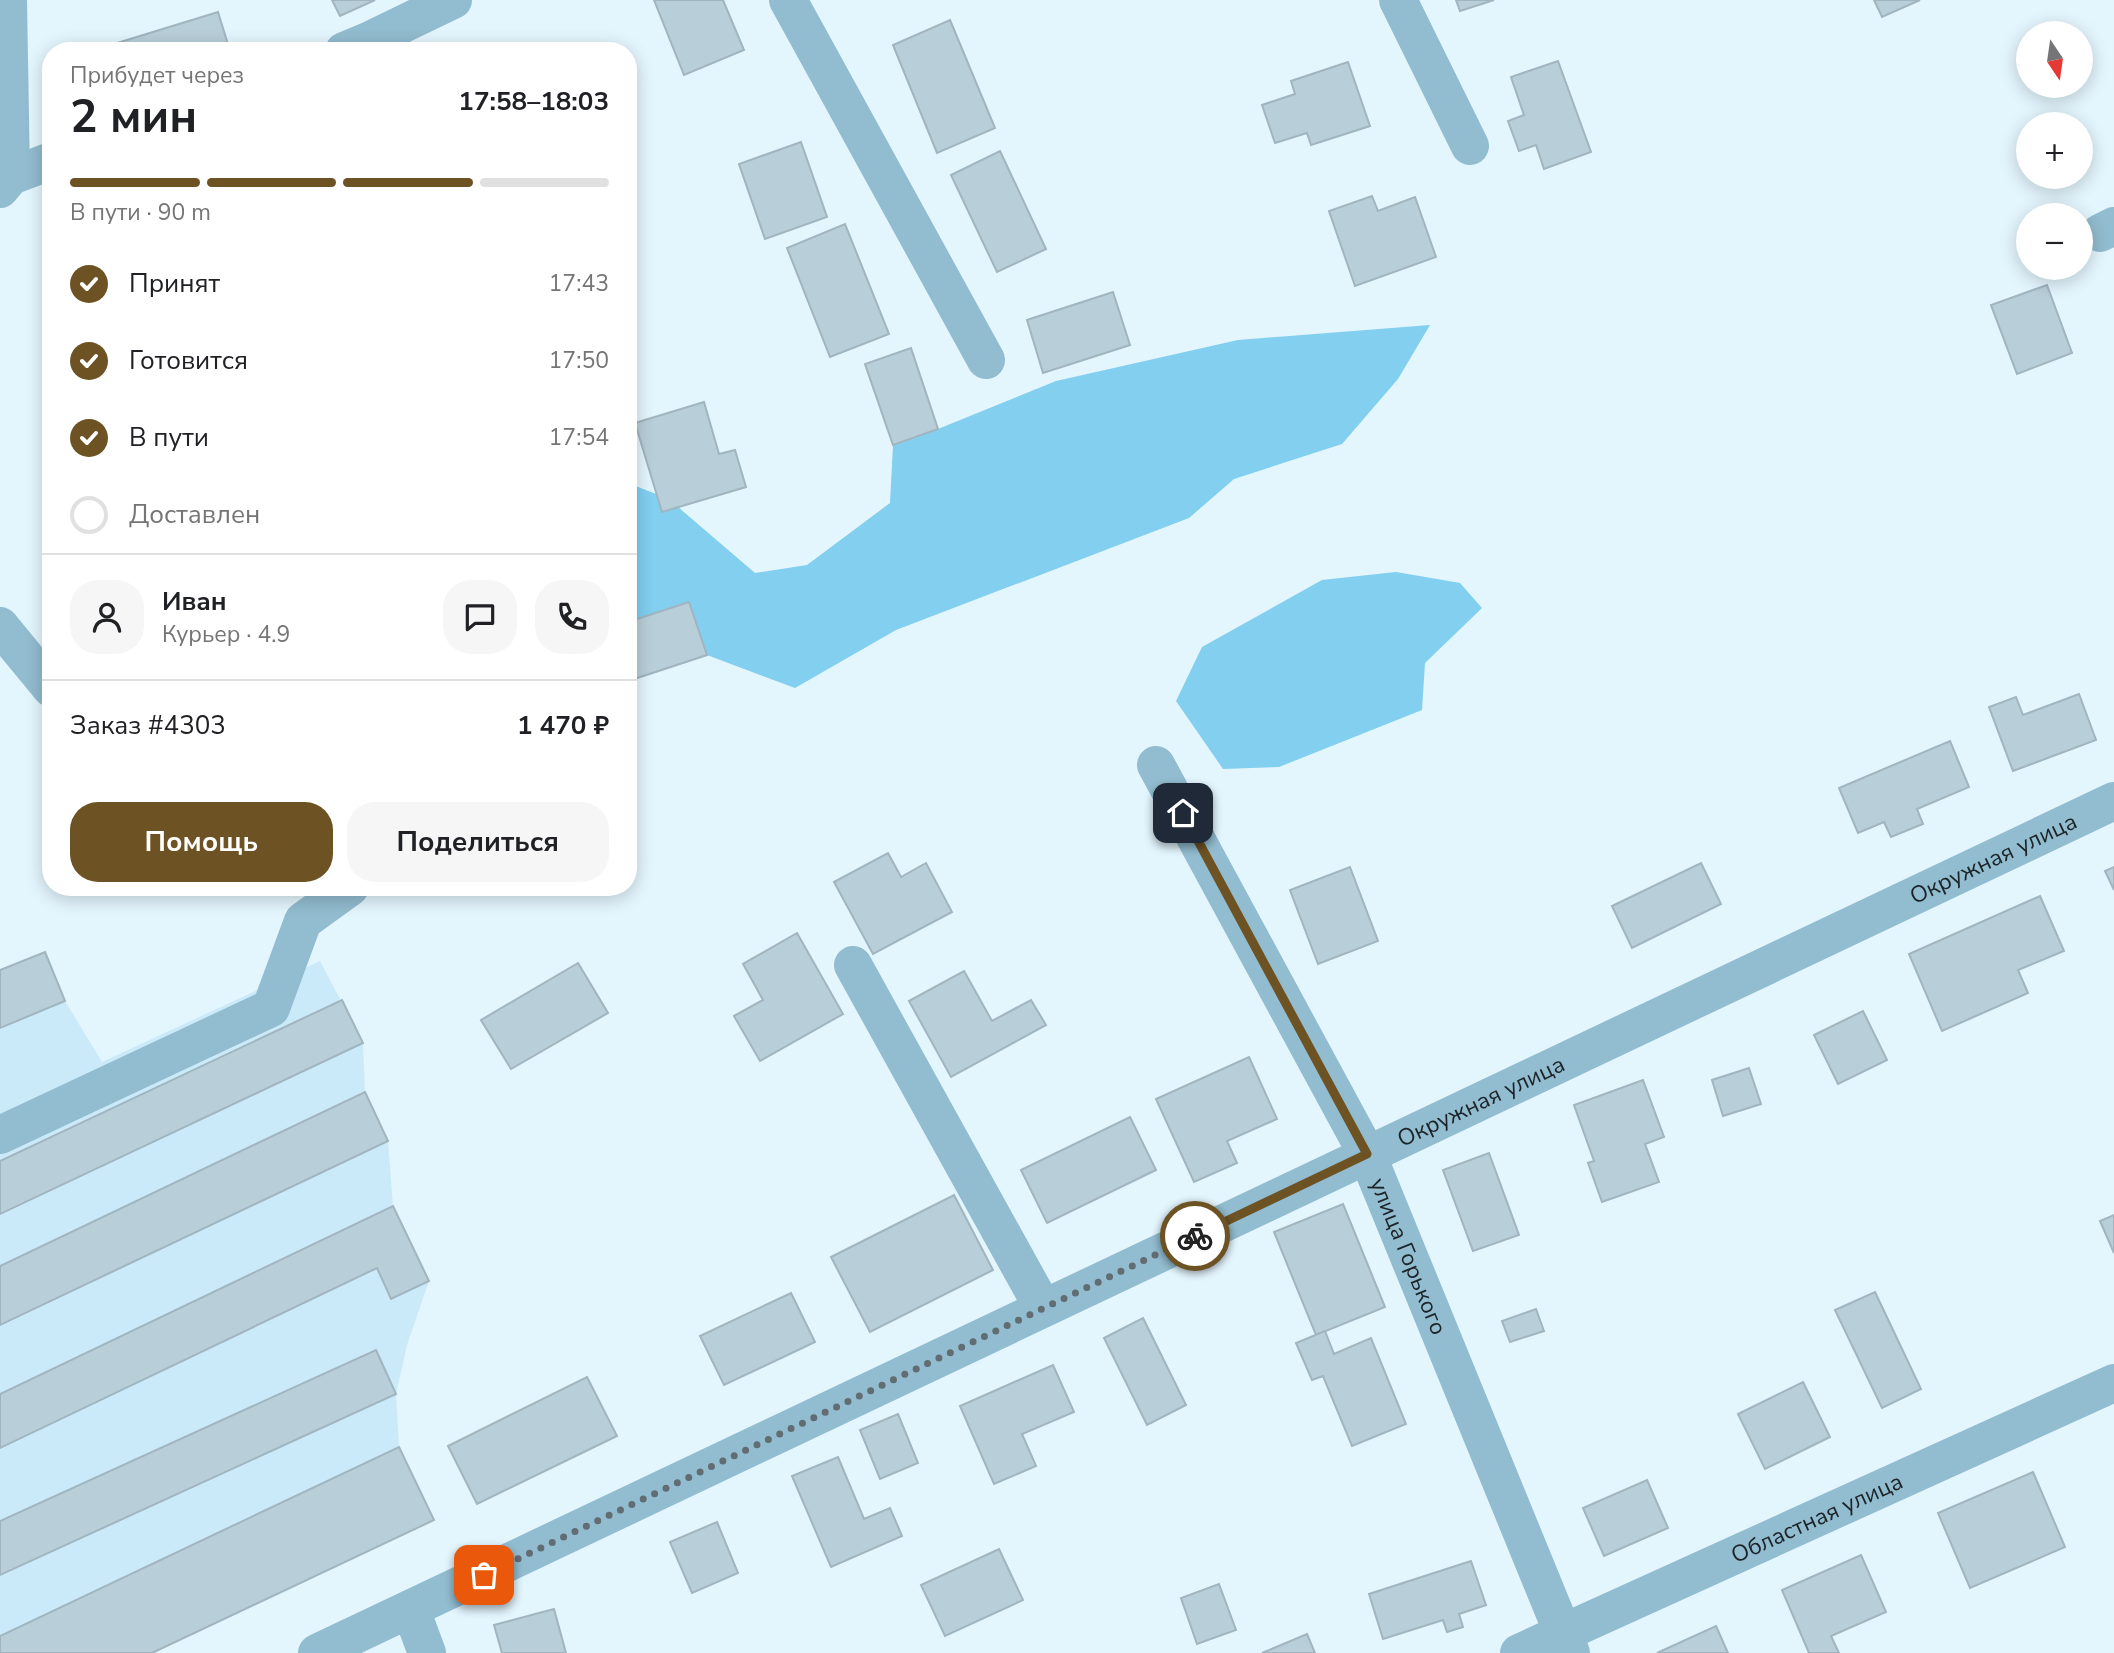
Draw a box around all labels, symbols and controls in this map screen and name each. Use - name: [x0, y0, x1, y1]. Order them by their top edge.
- north arrow: [2016, 21, 2093, 98]
- map controls: [2016, 21, 2093, 280]
- text: Прибудет через: [70, 60, 244, 91]
- text: 17:58–18:03: [458, 84, 609, 119]
- text: 2 мин: [70, 85, 197, 148]
- button: +: [2016, 112, 2093, 189]
- text: В пути · 90 m: [70, 197, 211, 228]
- button: −: [2016, 203, 2093, 280]
- icon: check: [70, 265, 108, 303]
- text: Принят: [129, 266, 220, 301]
- text: 17:43: [549, 268, 609, 299]
- icon: check: [70, 342, 108, 380]
- text: Готовится: [129, 343, 248, 378]
- text: 17:50: [549, 345, 609, 376]
- icon: check: [70, 419, 108, 457]
- text: В пути: [129, 420, 209, 455]
- text: 17:54: [549, 422, 609, 453]
- text: Доставлен: [129, 497, 260, 532]
- button: person: [70, 580, 144, 654]
- button: chat: [443, 580, 517, 654]
- button: phone: [535, 580, 609, 654]
- text: Иван: [162, 584, 227, 619]
- text: Курьер · 4.9: [162, 619, 290, 650]
- text: Заказ #4303: [70, 708, 226, 743]
- text: 1 470 ₽: [517, 708, 609, 743]
- pin: [1153, 783, 1213, 843]
- icon: home: [1164, 794, 1202, 832]
- button: Помощь: [70, 802, 333, 882]
- button: Поделиться: [347, 802, 609, 882]
- street label: Окружная улица: [1905, 806, 2082, 912]
- street label: Окружная улица: [1392, 1049, 1570, 1155]
- street label: улица Горького: [1362, 1173, 1454, 1340]
- courier: [1160, 1201, 1230, 1271]
- icon: bike: [1176, 1217, 1214, 1255]
- street label: Областная улица: [1726, 1466, 1908, 1571]
- pin: [454, 1545, 514, 1605]
- icon: bag: [465, 1556, 503, 1594]

